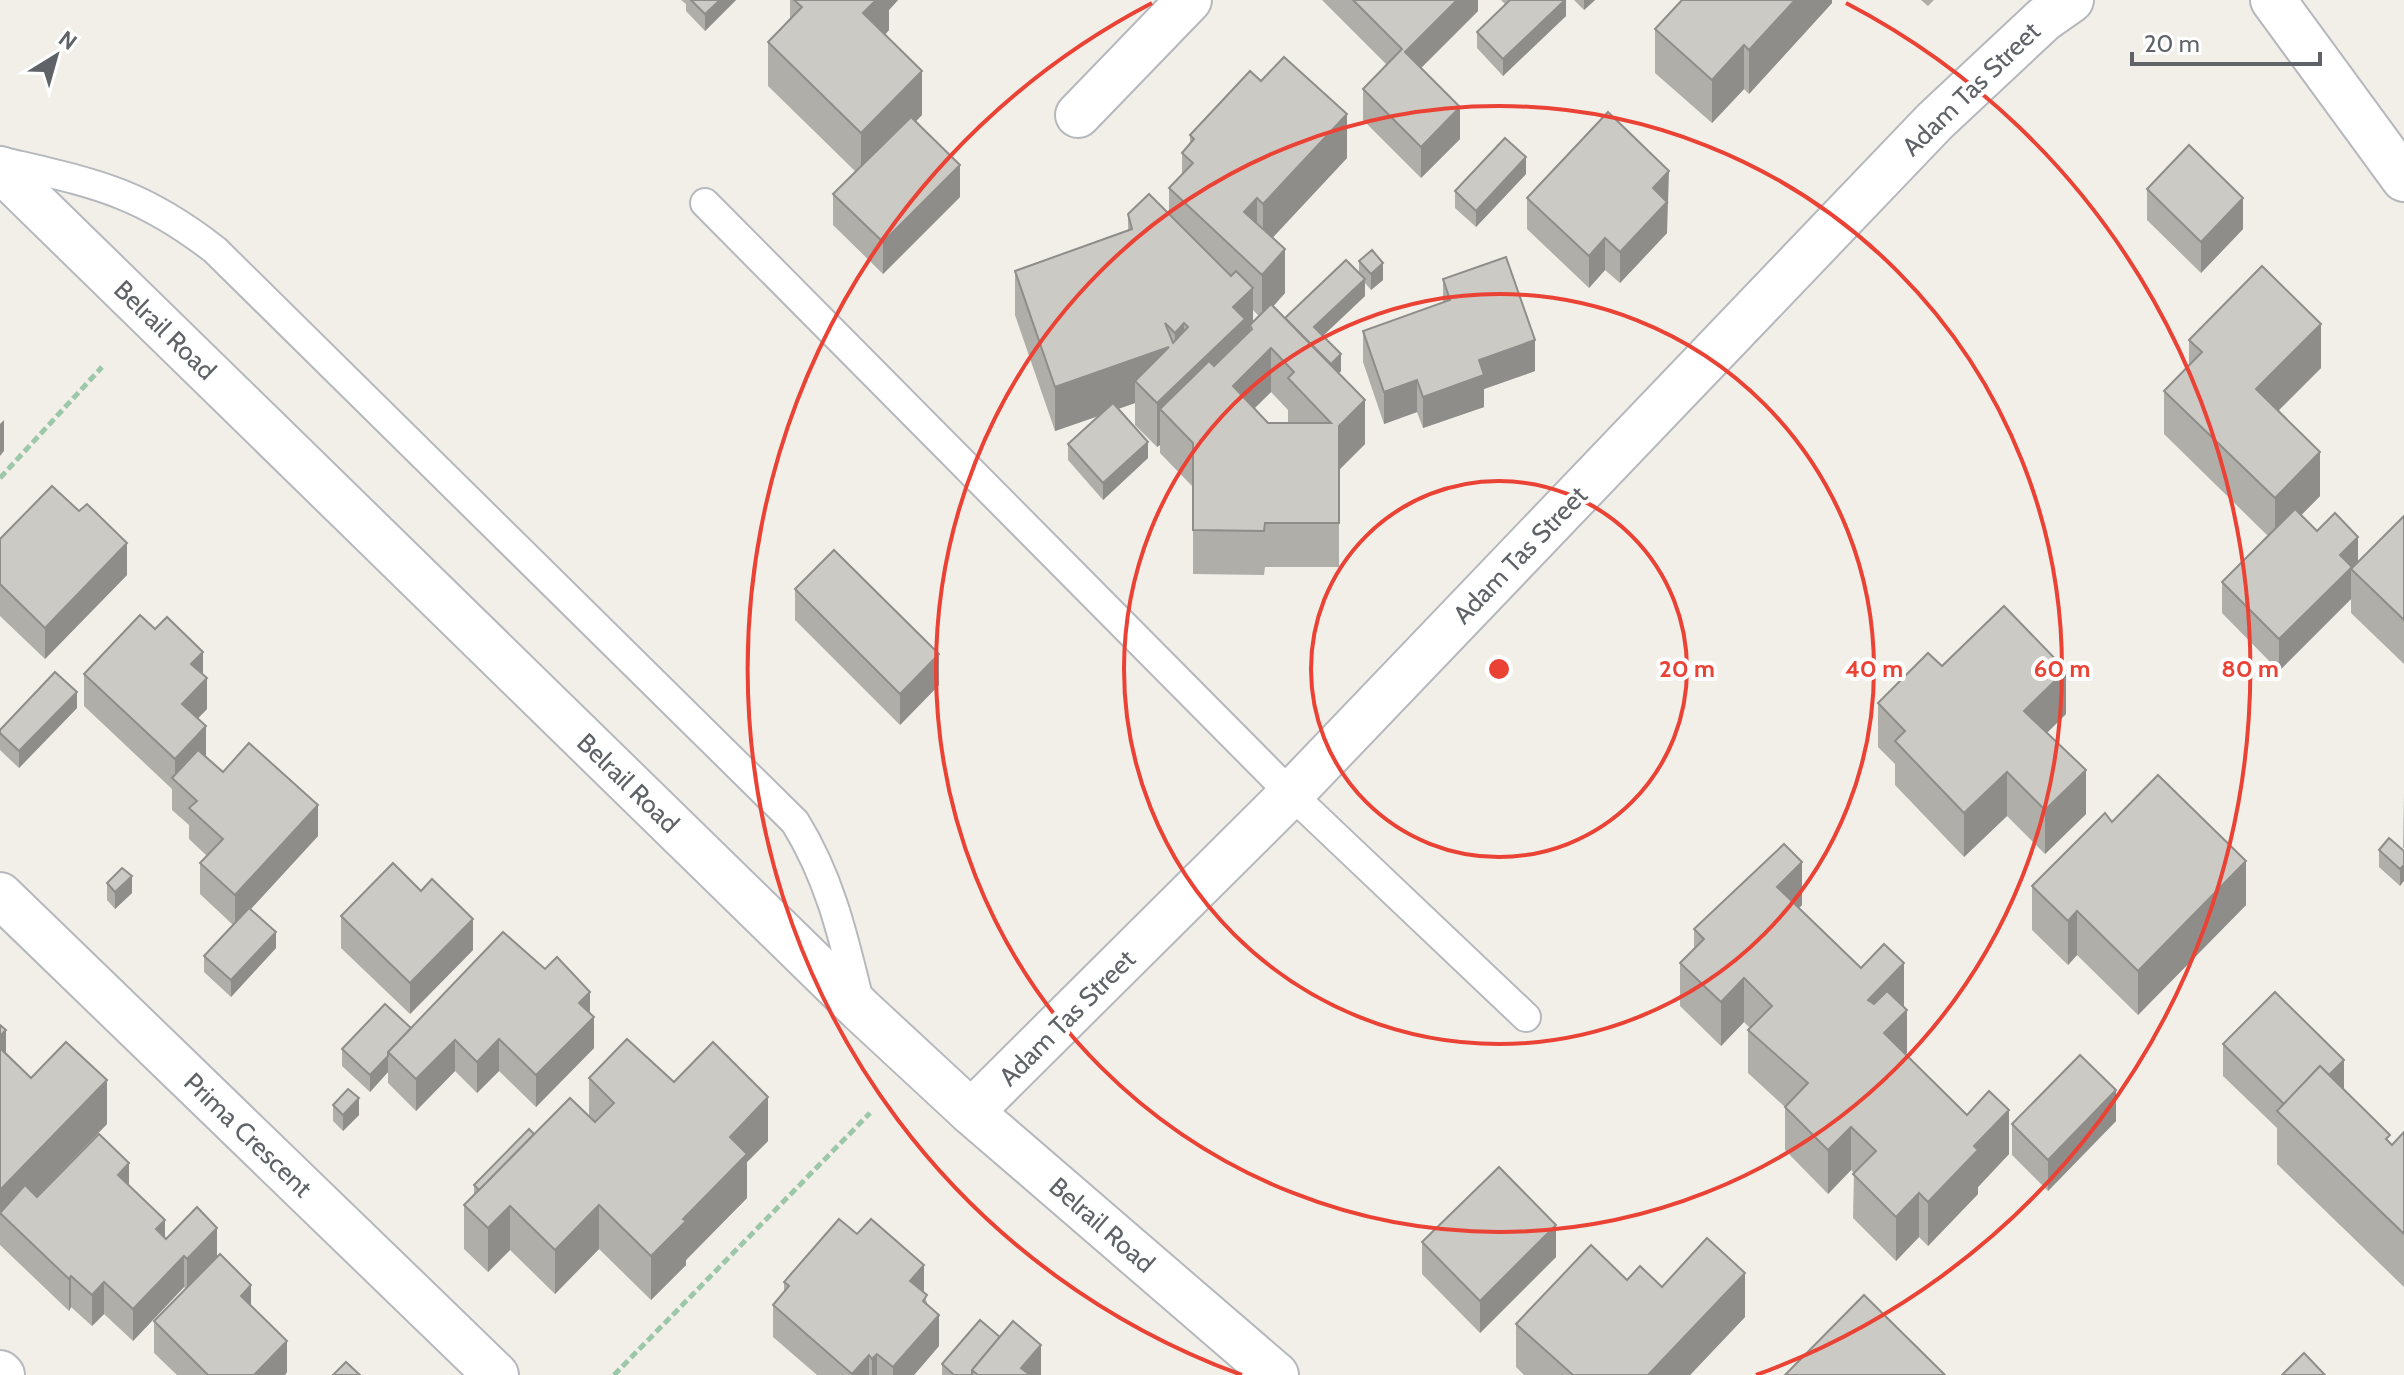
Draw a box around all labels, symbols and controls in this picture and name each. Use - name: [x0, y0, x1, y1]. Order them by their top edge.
- street label: Adam Tas Street: [1895, 15, 2047, 163]
- north arrow: [16, 16, 96, 96]
- scale bar: [2132, 16, 2320, 66]
- text: N: [53, 25, 82, 56]
- text: 20 m: [2144, 29, 2200, 58]
- street label: Belrail Road: [107, 274, 223, 386]
- street label: Adam Tas Street: [1446, 479, 1594, 631]
- text: 20 m: [1659, 654, 1715, 683]
- text: 40 m: [1845, 654, 1903, 683]
- text: 60 m: [2034, 654, 2090, 683]
- text: 80 m: [2221, 654, 2279, 683]
- centre of rings: [1485, 655, 1513, 683]
- street label: Belrail Road: [570, 727, 686, 839]
- street label: Adam Tas Street: [992, 943, 1142, 1093]
- street label: Prima Crescent: [177, 1066, 319, 1204]
- street label: Belrail Road: [1043, 1170, 1161, 1280]

